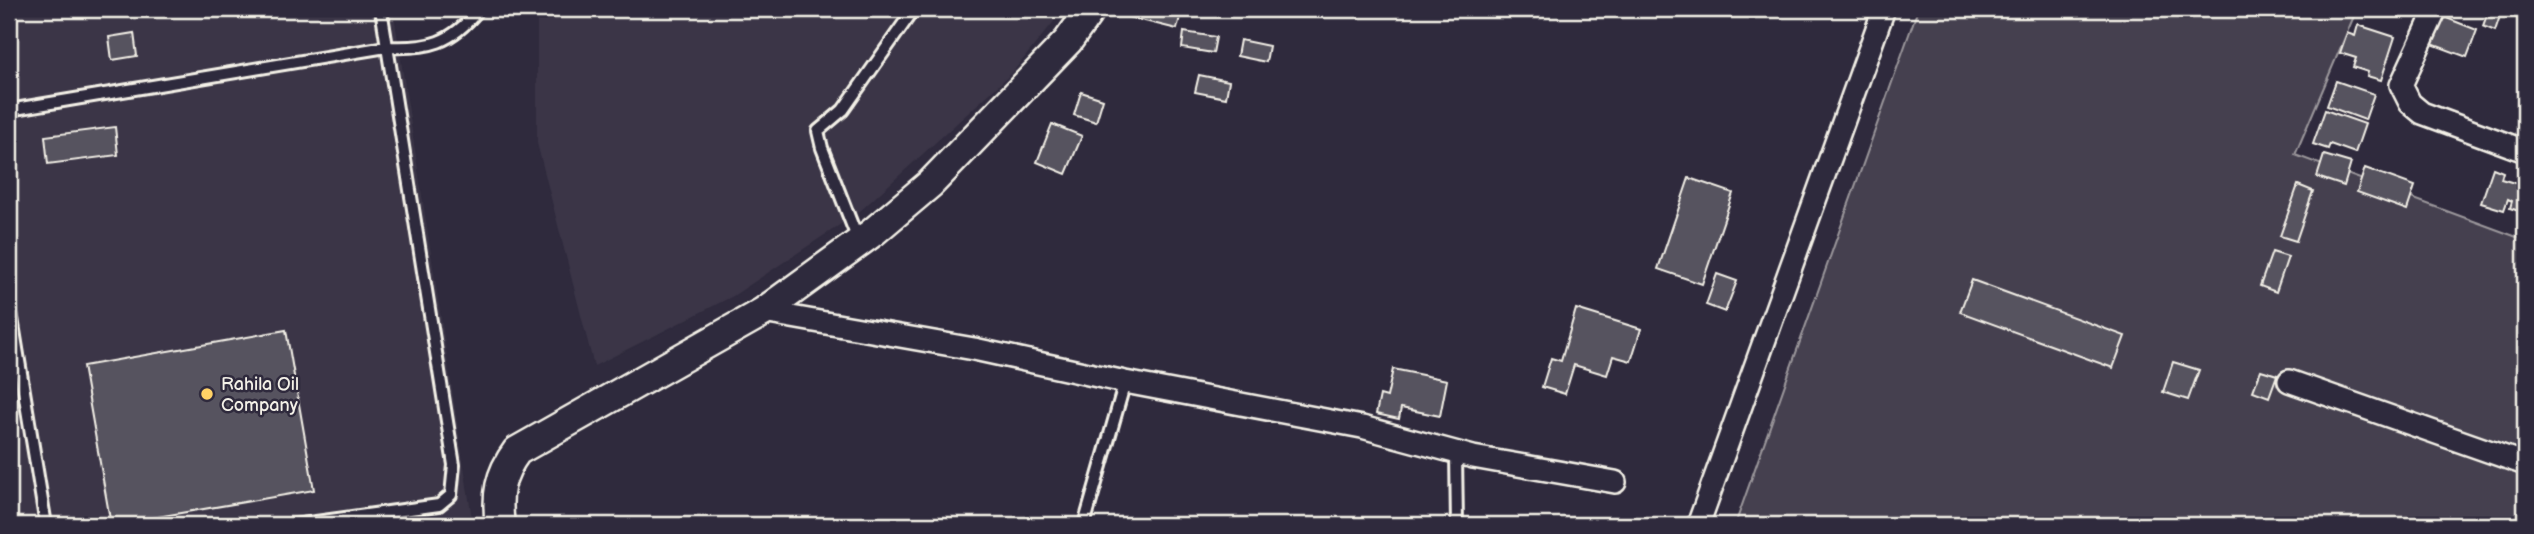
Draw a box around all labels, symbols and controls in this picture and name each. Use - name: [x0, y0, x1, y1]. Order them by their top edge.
- place label: Rahila Oil Company: [221, 374, 299, 416]
- marker: Rahila Oil Company: [199, 386, 215, 402]

